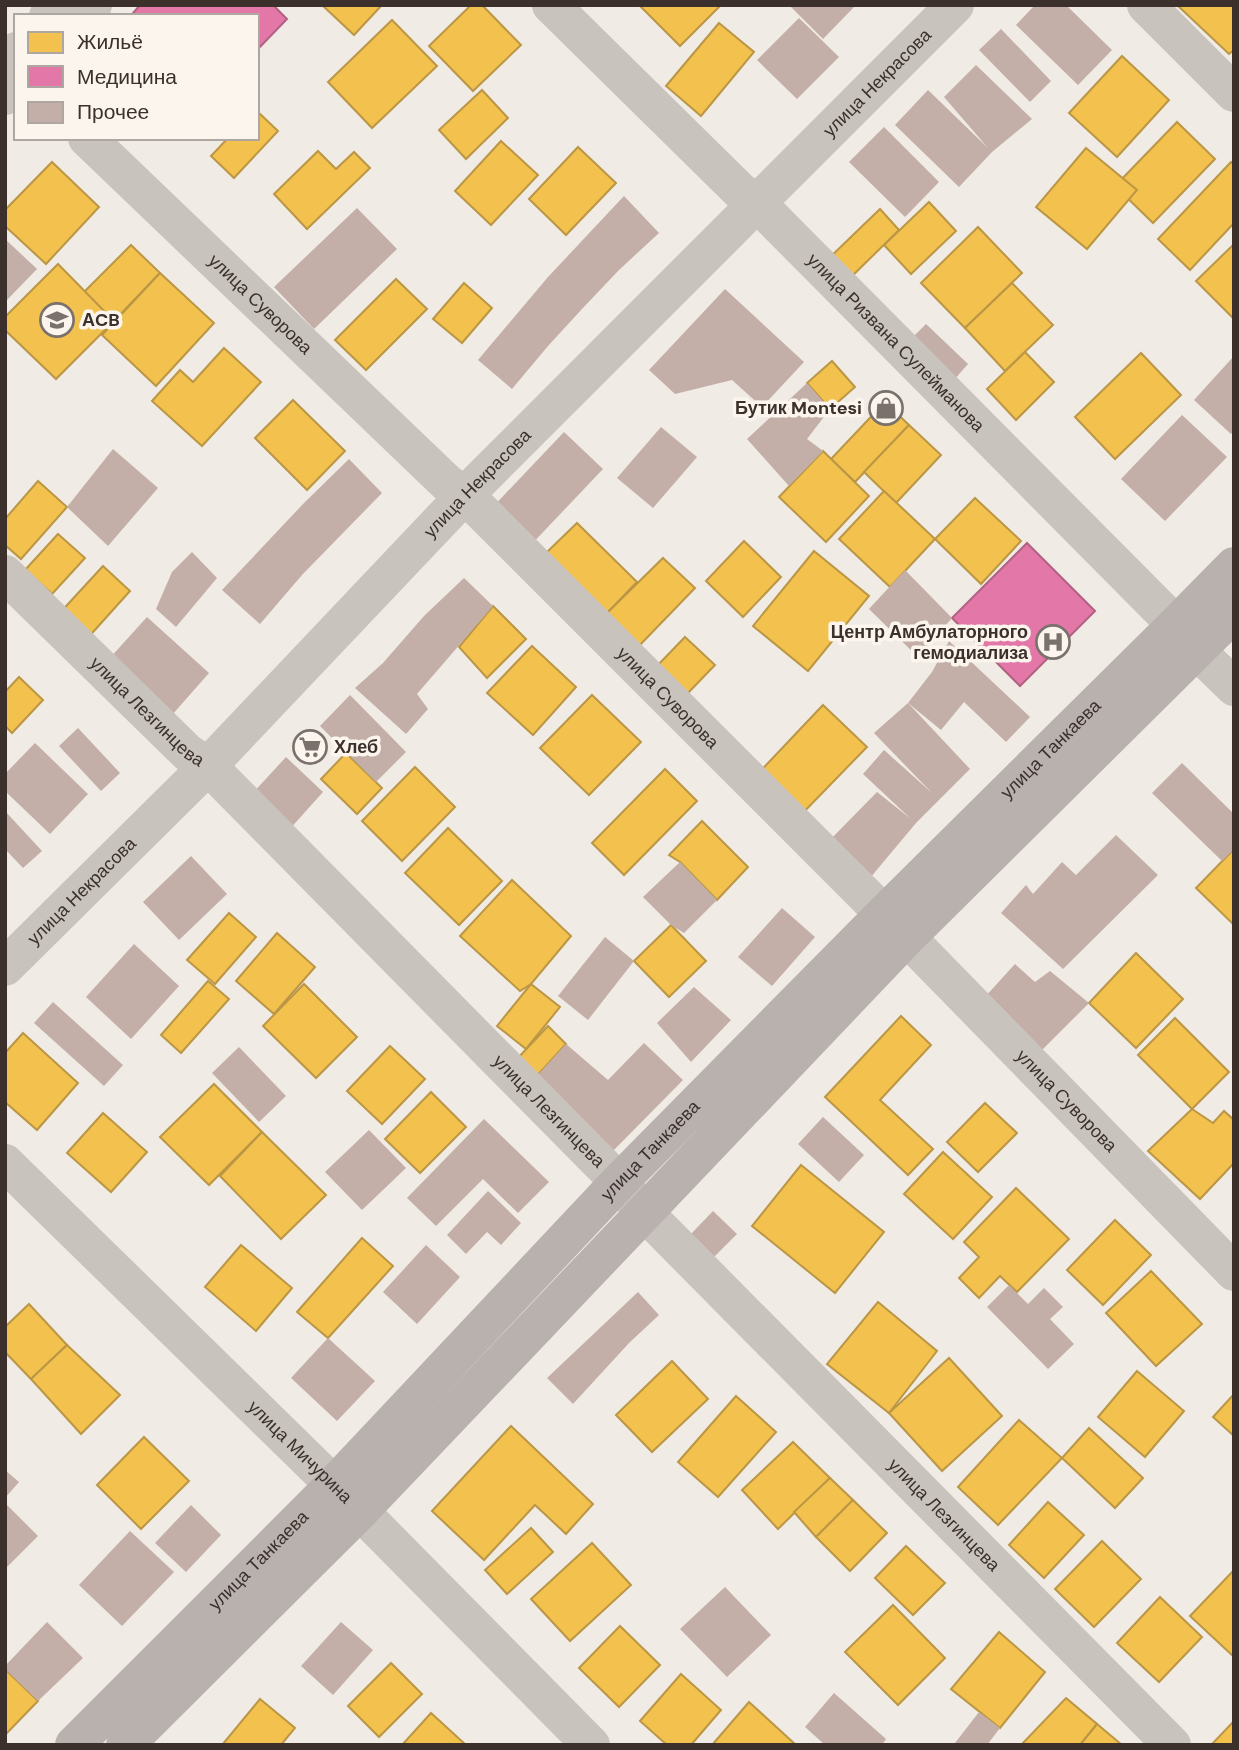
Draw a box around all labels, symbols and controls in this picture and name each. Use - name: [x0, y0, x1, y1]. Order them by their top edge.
- legend: [14, 14, 259, 140]
- street label: улица Некрасова: [818, 23, 937, 142]
- text: Жильё: [77, 28, 143, 56]
- text: Медицина: [77, 63, 177, 91]
- text: Прочее: [77, 98, 149, 126]
- street label: улица Ризвана Сулейманова: [802, 248, 991, 438]
- street label: улица Суворова: [203, 249, 318, 360]
- school or university icon: АCB: [38, 301, 76, 339]
- place label: АCB: [82, 308, 120, 332]
- shop icon: Бутик Montesi: [867, 389, 905, 427]
- place label: Бутик Montesi: [735, 396, 862, 420]
- street label: улица Некрасова: [418, 423, 537, 543]
- place label: Центр Амбулаторного гемодиализа: [831, 620, 1029, 665]
- hospital icon: Центр Амбулаторного гемодиализа: [1034, 623, 1072, 661]
- street label: улица Суворова: [611, 641, 725, 755]
- street label: улица Лезгинцева: [84, 651, 210, 773]
- street label: улица Танкаева: [995, 693, 1107, 804]
- supermarket icon: Хлеб: [291, 728, 329, 766]
- place label: Хлеб: [334, 735, 378, 759]
- street label: улица Некрасова: [22, 831, 142, 950]
- street label: улица Суворова: [1011, 1044, 1123, 1158]
- street label: улица Лезгинцева: [488, 1049, 611, 1174]
- street label: улица Танкаева: [595, 1094, 706, 1206]
- street label: улица Мичурина: [243, 1395, 358, 1509]
- street label: улица Лезгинцева: [883, 1453, 1006, 1577]
- street label: улица Танкаева: [203, 1505, 314, 1616]

